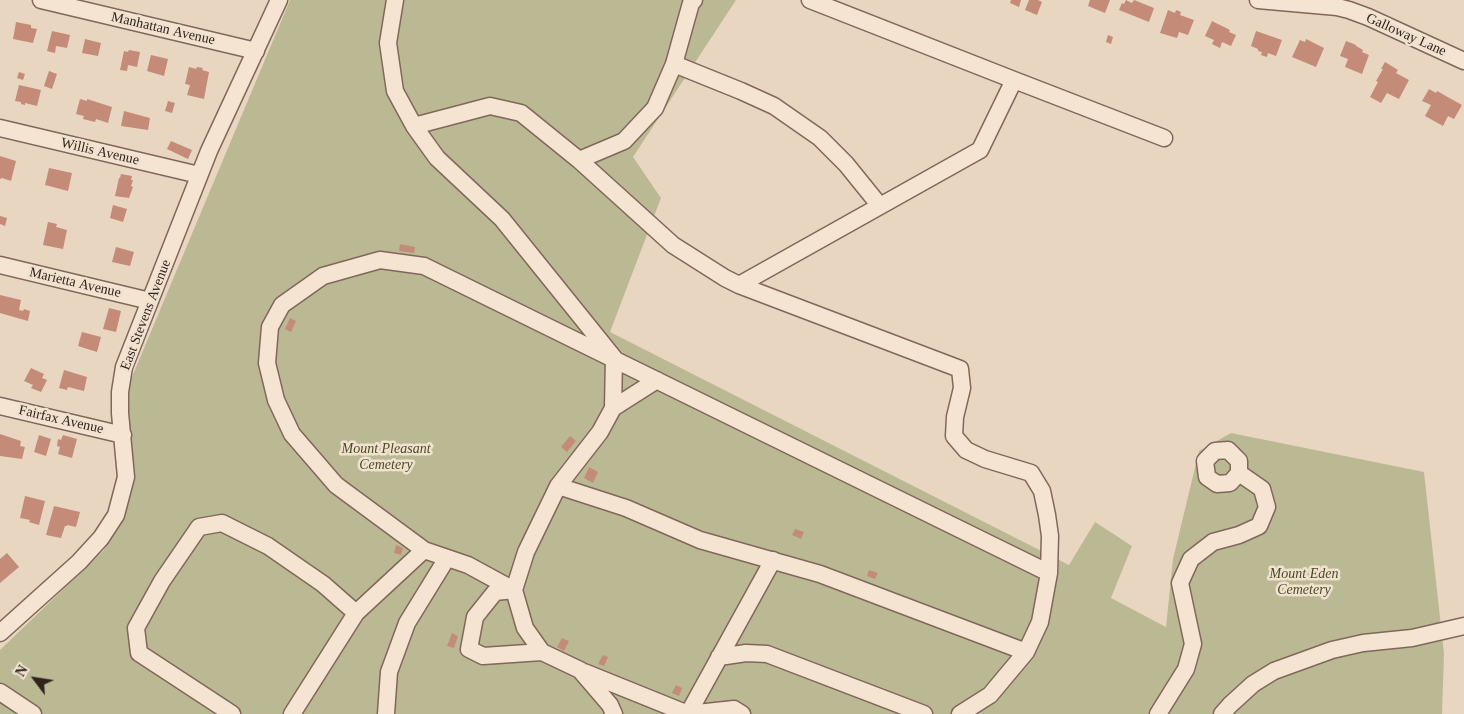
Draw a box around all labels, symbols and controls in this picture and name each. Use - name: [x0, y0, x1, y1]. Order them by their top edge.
- street label: Manhattan Avenue: [110, 9, 216, 49]
- street label: Galloway Lane: [1363, 10, 1449, 60]
- street label: Willis Avenue: [59, 135, 141, 169]
- street label: East Stevens Avenue: [117, 257, 175, 373]
- street label: Marietta Avenue: [28, 264, 122, 302]
- street label: Fairfax Avenue: [17, 402, 105, 438]
- park label: Mount Pleasant Cemetery: [341, 441, 431, 474]
- park label: Mount Eden Cemetery: [1270, 566, 1338, 598]
- north arrow: [10, 654, 60, 704]
- text: N: [13, 663, 31, 679]

